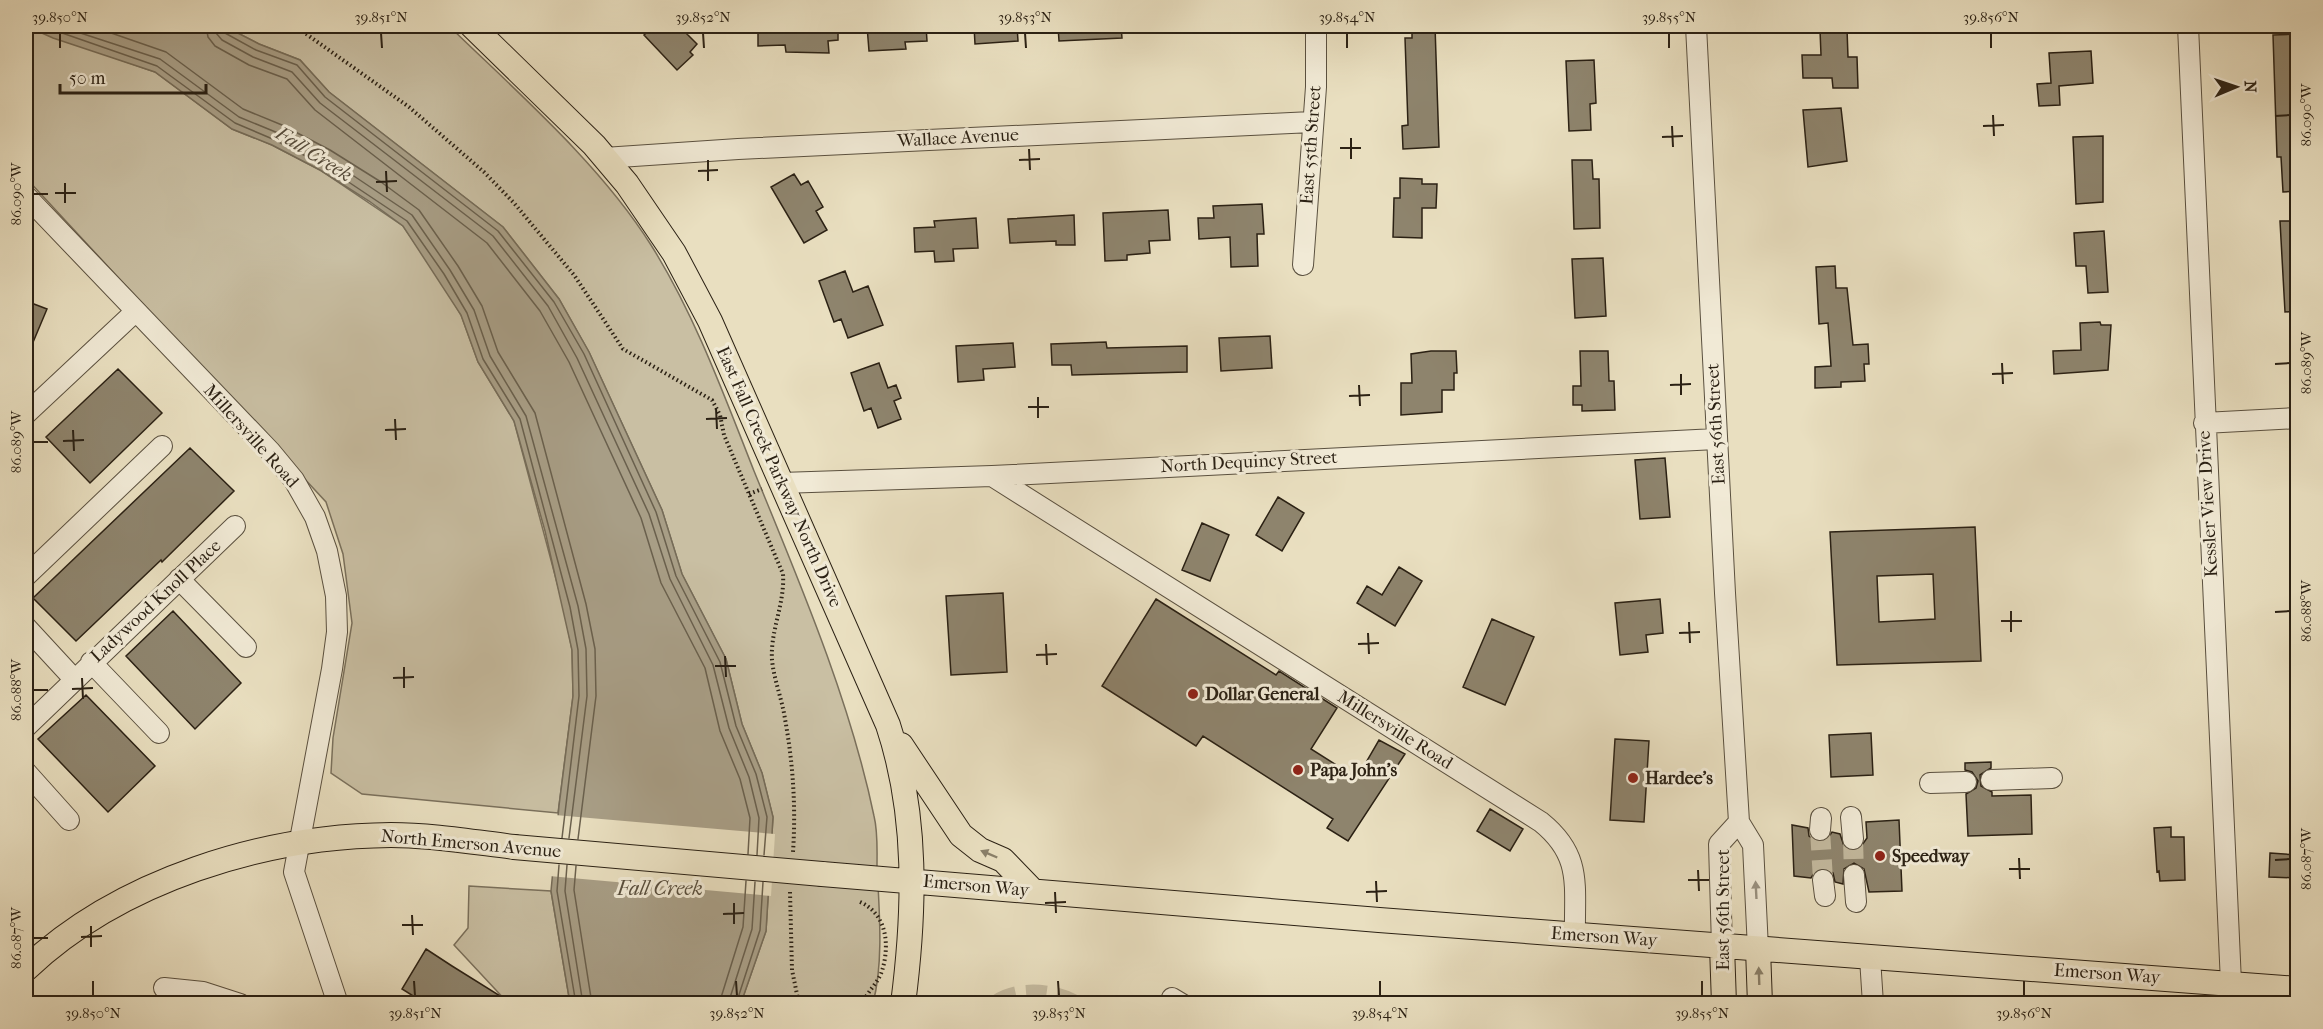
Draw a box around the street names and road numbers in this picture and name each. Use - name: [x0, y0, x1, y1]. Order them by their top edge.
- street label: East 55th Street: [1296, 84, 1326, 205]
- street label: Wallace Avenue: [896, 124, 1019, 152]
- street label: East Fall Creek Parkway North Drive: [712, 343, 846, 611]
- street label: East 56th Street: [1702, 362, 1730, 485]
- street label: Millersville Road: [199, 380, 303, 492]
- street label: Kessler View Drive: [2194, 430, 2222, 578]
- street label: North Dequincy Street: [1160, 447, 1339, 477]
- street label: Ladywood Knoll Place: [86, 535, 226, 667]
- street label: Millersville Road: [1334, 686, 1457, 774]
- street label: North Emerson Avenue: [380, 826, 562, 862]
- street label: East 56th Street: [1713, 849, 1734, 971]
- street label: Emerson Way: [922, 871, 1031, 901]
- street label: Emerson Way: [1550, 923, 1659, 951]
- street label: Emerson Way: [2053, 960, 2162, 988]

